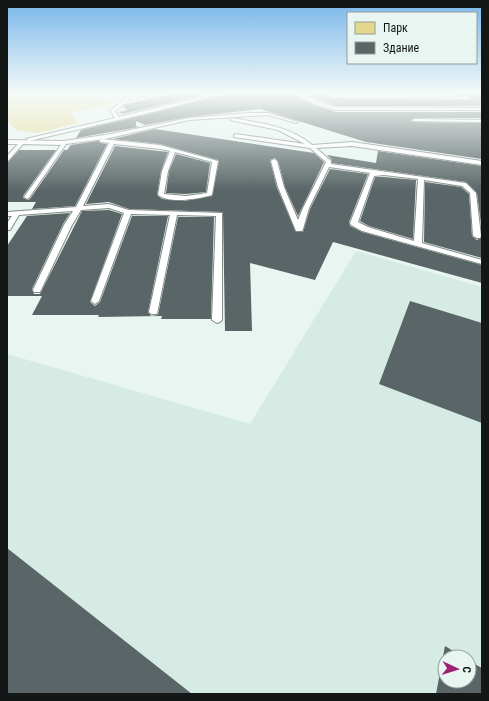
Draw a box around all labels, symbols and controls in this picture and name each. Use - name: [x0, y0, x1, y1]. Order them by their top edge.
- legend: [347, 12, 477, 64]
- text: Парк: [383, 21, 408, 35]
- text: Здание: [383, 41, 420, 55]
- north arrow: [437, 649, 477, 689]
- text: С: [460, 666, 473, 673]

